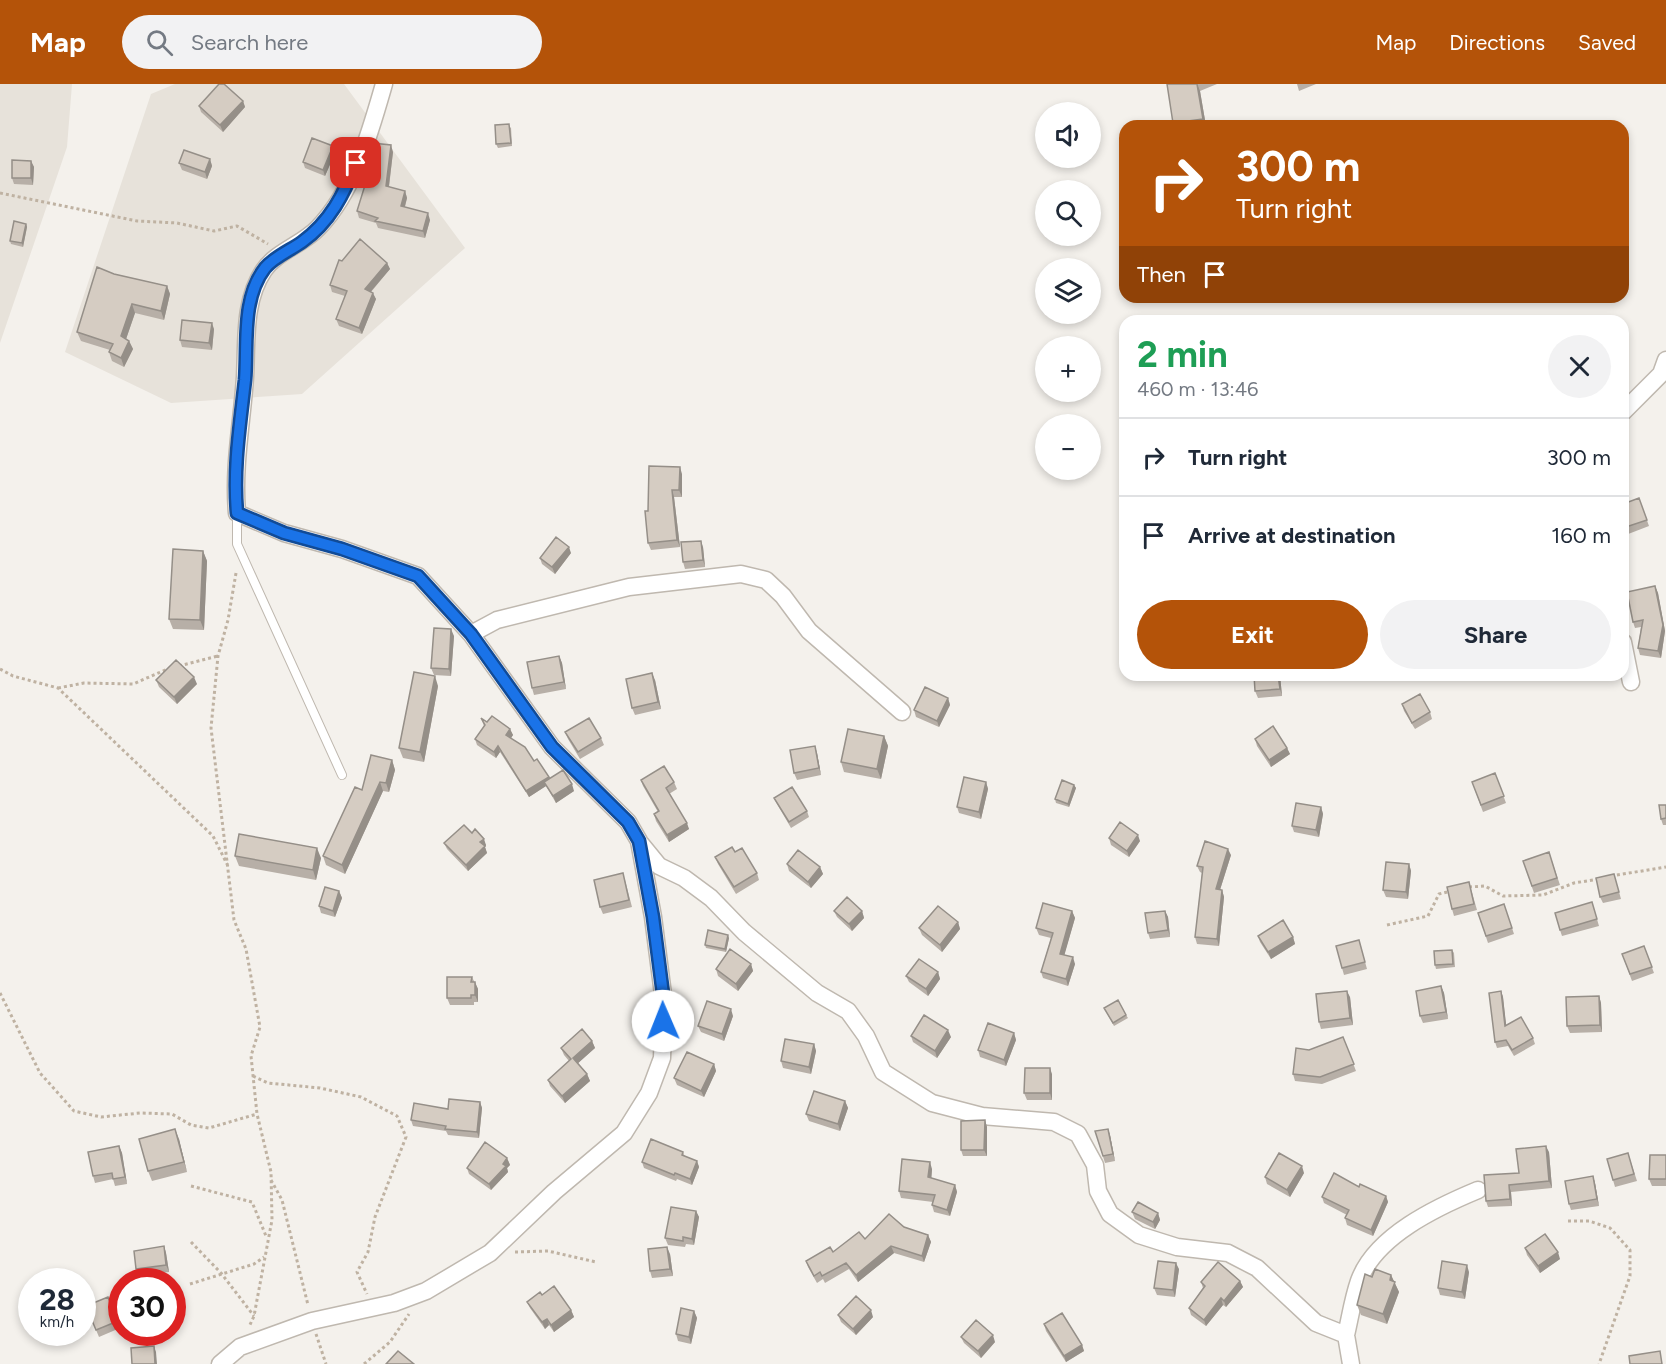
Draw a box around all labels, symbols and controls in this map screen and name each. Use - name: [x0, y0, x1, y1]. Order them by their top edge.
- search box: [122, 15, 542, 69]
- text: Map: [30, 25, 86, 59]
- icon: search: [143, 26, 176, 59]
- text: Search here: [191, 29, 308, 56]
- text: Map: [1375, 30, 1416, 55]
- text: Directions: [1449, 30, 1545, 55]
- text: Saved: [1578, 30, 1636, 55]
- map controls: [1035, 102, 1101, 480]
- button: sound: [1035, 102, 1101, 168]
- pin: [330, 137, 381, 188]
- text: 300 m: [1236, 141, 1360, 192]
- icon: right: [1137, 144, 1215, 222]
- icon: arrive: [339, 146, 372, 179]
- button: search: [1035, 180, 1101, 246]
- text: Turn right: [1236, 192, 1352, 225]
- button: layers: [1035, 258, 1101, 324]
- icon: arrive: [1198, 258, 1231, 291]
- text: Then: [1137, 261, 1186, 288]
- text: 2 min: [1137, 333, 1228, 376]
- button: close: [1548, 335, 1611, 398]
- button: +: [1035, 336, 1101, 402]
- text: 460 m · 13:46: [1137, 377, 1258, 401]
- button: −: [1035, 414, 1101, 480]
- icon: right: [1137, 441, 1170, 474]
- text: Turn right: [1188, 444, 1287, 471]
- text: 300 m: [1547, 444, 1611, 471]
- icon: arrive: [1137, 519, 1170, 552]
- text: Arrive at destination: [1188, 522, 1396, 549]
- text: 160 m: [1551, 522, 1611, 549]
- button: Exit: [1137, 600, 1368, 669]
- button: Share: [1380, 600, 1611, 669]
- position arrow: [631, 989, 695, 1053]
- speed limit sign: 30: [108, 1268, 186, 1346]
- text: 28: [39, 1281, 75, 1318]
- text: km/h: [40, 1313, 74, 1331]

